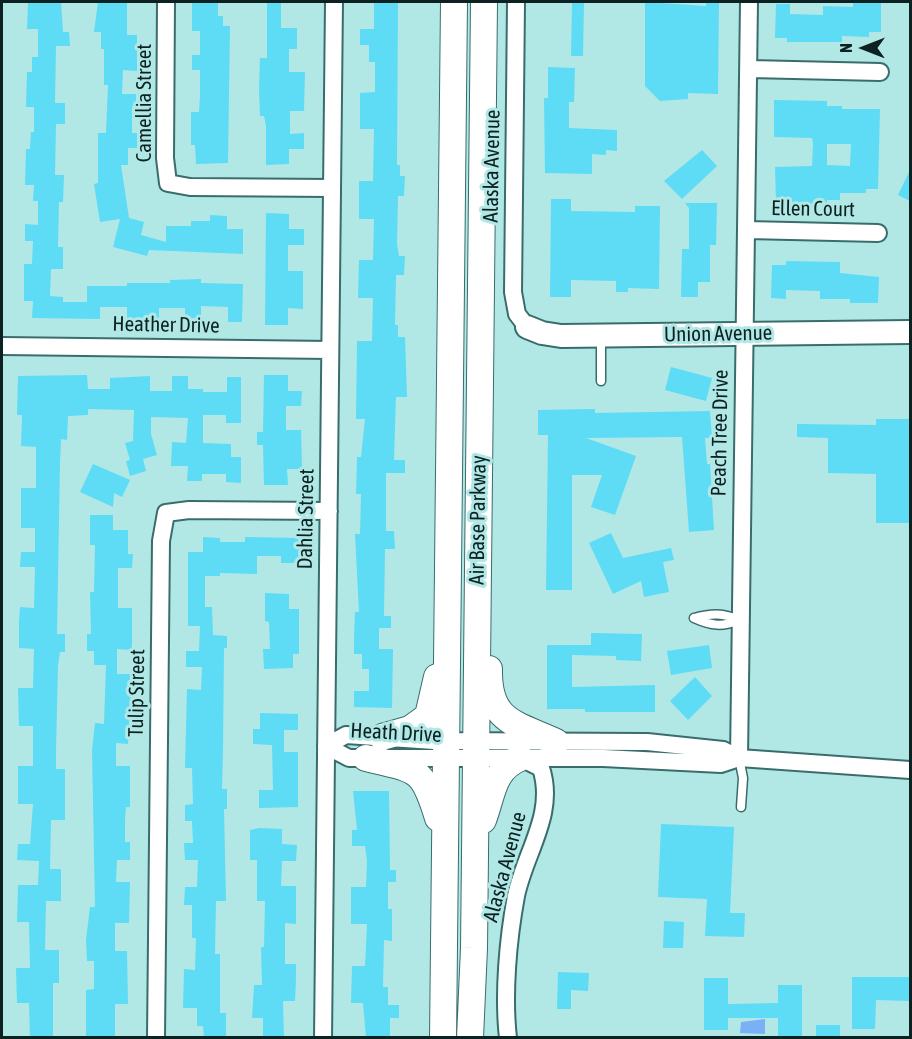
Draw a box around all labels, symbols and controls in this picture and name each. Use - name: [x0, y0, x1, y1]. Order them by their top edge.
- north arrow: [834, 18, 894, 78]
- text: N: [837, 43, 855, 53]
- street label: Camellia Street: [131, 44, 157, 162]
- street label: Alaska Avenue: [478, 109, 506, 223]
- street label: Ellen Court: [771, 196, 855, 222]
- street label: Heather Drive: [112, 311, 220, 339]
- street label: Union Avenue: [664, 320, 772, 348]
- street label: Peach Tree Drive: [706, 369, 734, 497]
- street label: Air Base Parkway: [464, 455, 492, 585]
- street label: Dahlia Street: [293, 468, 319, 570]
- street label: Tulip Street: [124, 649, 150, 737]
- street label: Heath Drive: [350, 718, 442, 748]
- street label: Alaska Avenue: [478, 809, 532, 925]

